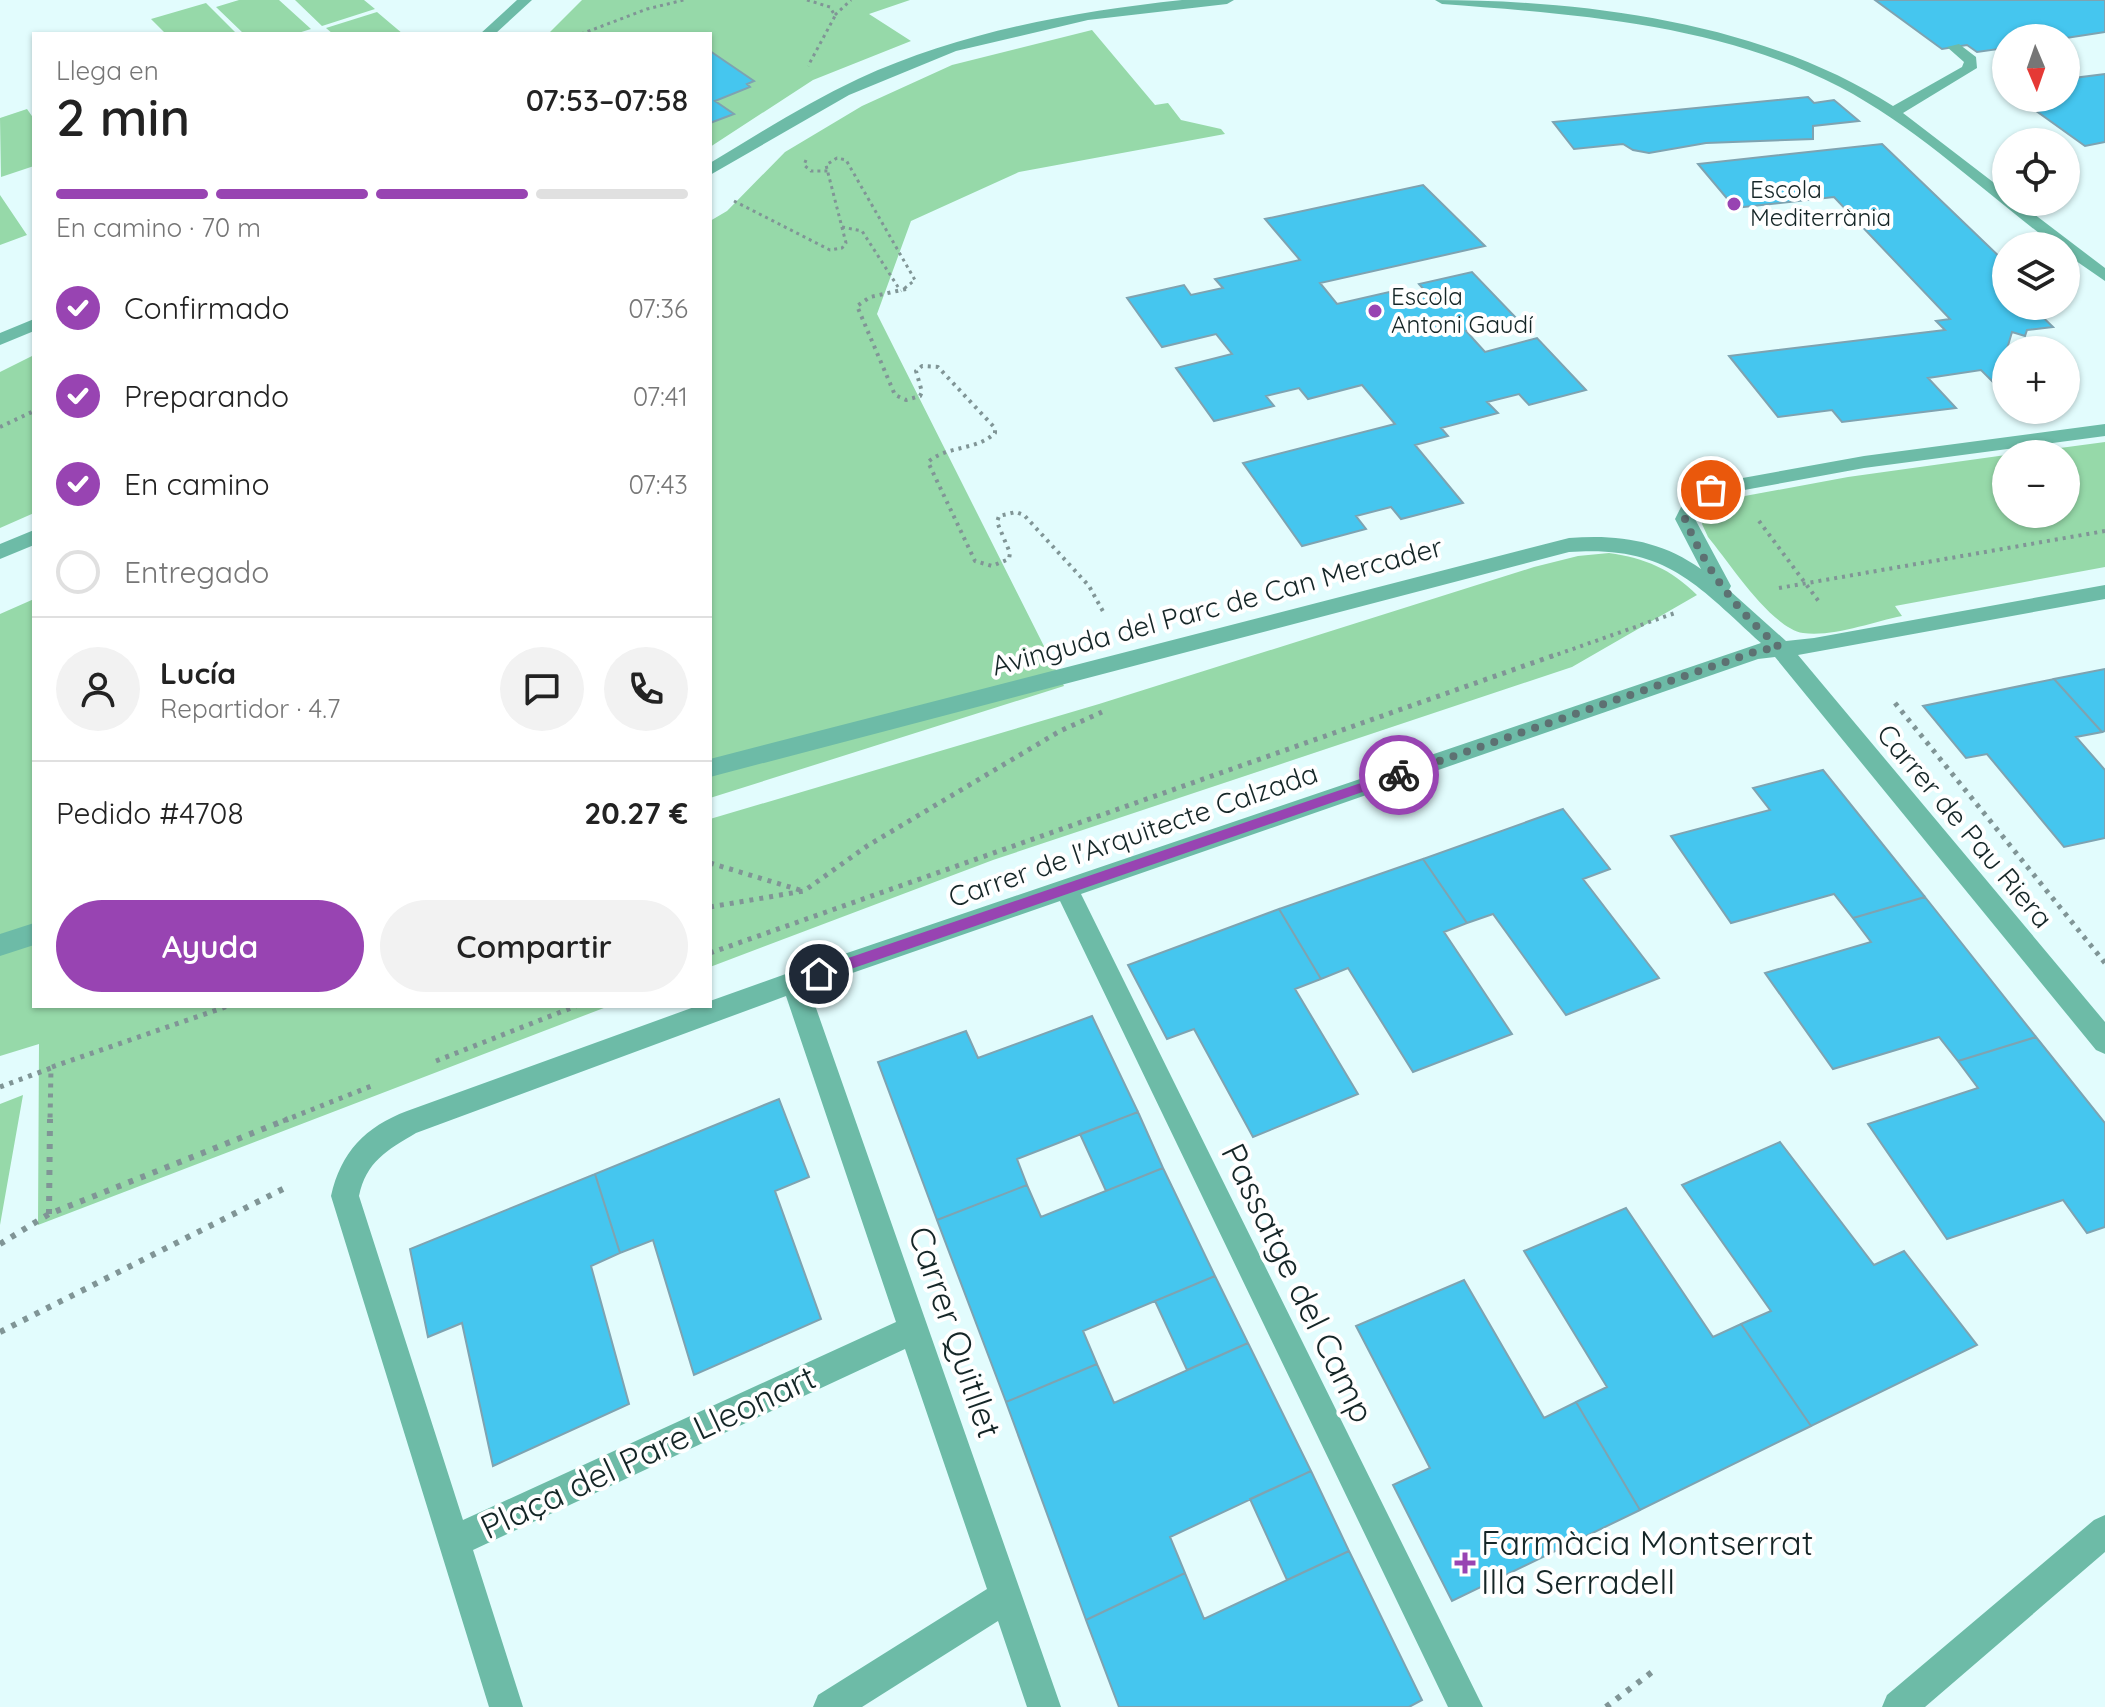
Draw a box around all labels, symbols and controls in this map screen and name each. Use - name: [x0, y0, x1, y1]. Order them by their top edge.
- north arrow: [1992, 24, 2080, 112]
- map controls: [1992, 24, 2080, 528]
- text: Llega en: [56, 54, 159, 87]
- text: 07:53–07:58: [526, 81, 688, 119]
- text: 2 min: [56, 84, 190, 149]
- button: locate: [1992, 128, 2080, 216]
- place label: Escola Mediterrània: [1750, 174, 1891, 232]
- marker: Escola Mediterrània: [1725, 195, 1743, 213]
- text: En camino · 70 m: [56, 211, 261, 244]
- button: layers: [1992, 232, 2080, 320]
- place label: Escola Antoni Gaudí: [1391, 281, 1534, 339]
- icon: check: [56, 286, 100, 330]
- text: Confirmado: [124, 289, 290, 327]
- text: 07:36: [628, 292, 688, 325]
- marker: Escola Antoni Gaudí: [1366, 302, 1384, 320]
- button: +: [1992, 336, 2080, 424]
- icon: check: [56, 374, 100, 418]
- text: Preparando: [124, 377, 289, 415]
- text: 07:41: [633, 380, 688, 413]
- button: −: [1992, 440, 2080, 528]
- pin: [1677, 456, 1745, 524]
- icon: check: [56, 462, 100, 506]
- text: En camino: [124, 465, 270, 503]
- text: 07:43: [628, 468, 688, 501]
- icon: bag: [1689, 468, 1733, 512]
- street label: Avinguda del Parc de Can Mercader: [988, 528, 1446, 683]
- text: Entregado: [124, 553, 269, 591]
- button: person: [56, 647, 140, 731]
- button: chat: [500, 647, 584, 731]
- button: phone: [604, 647, 688, 731]
- text: Lucía: [160, 654, 236, 692]
- text: Repartidor · 4.7: [160, 692, 340, 725]
- street label: Carrer de Pau Riera: [1870, 717, 2061, 935]
- courier: [1359, 735, 1439, 815]
- icon: bike: [1377, 753, 1421, 797]
- street label: Carrer de l'Arquitecte Calzada: [944, 755, 1322, 914]
- text: Pedido #4708: [56, 794, 244, 832]
- text: 20.27 €: [584, 794, 688, 832]
- button: Ayuda: [56, 900, 364, 992]
- button: Compartir: [380, 900, 688, 992]
- pin: [785, 940, 853, 1008]
- icon: home: [797, 952, 841, 996]
- street label: Passatge del Camp: [1212, 1136, 1385, 1429]
- street label: Carrer Quitllet: [899, 1221, 1012, 1443]
- street label: Plaça del Pare Lleonart: [473, 1355, 822, 1548]
- place label: Farmàcia Montserrat Illa Serradell: [1481, 1521, 1813, 1603]
- marker: Farmàcia Montserrat Illa Serradell: [1456, 1554, 1474, 1572]

